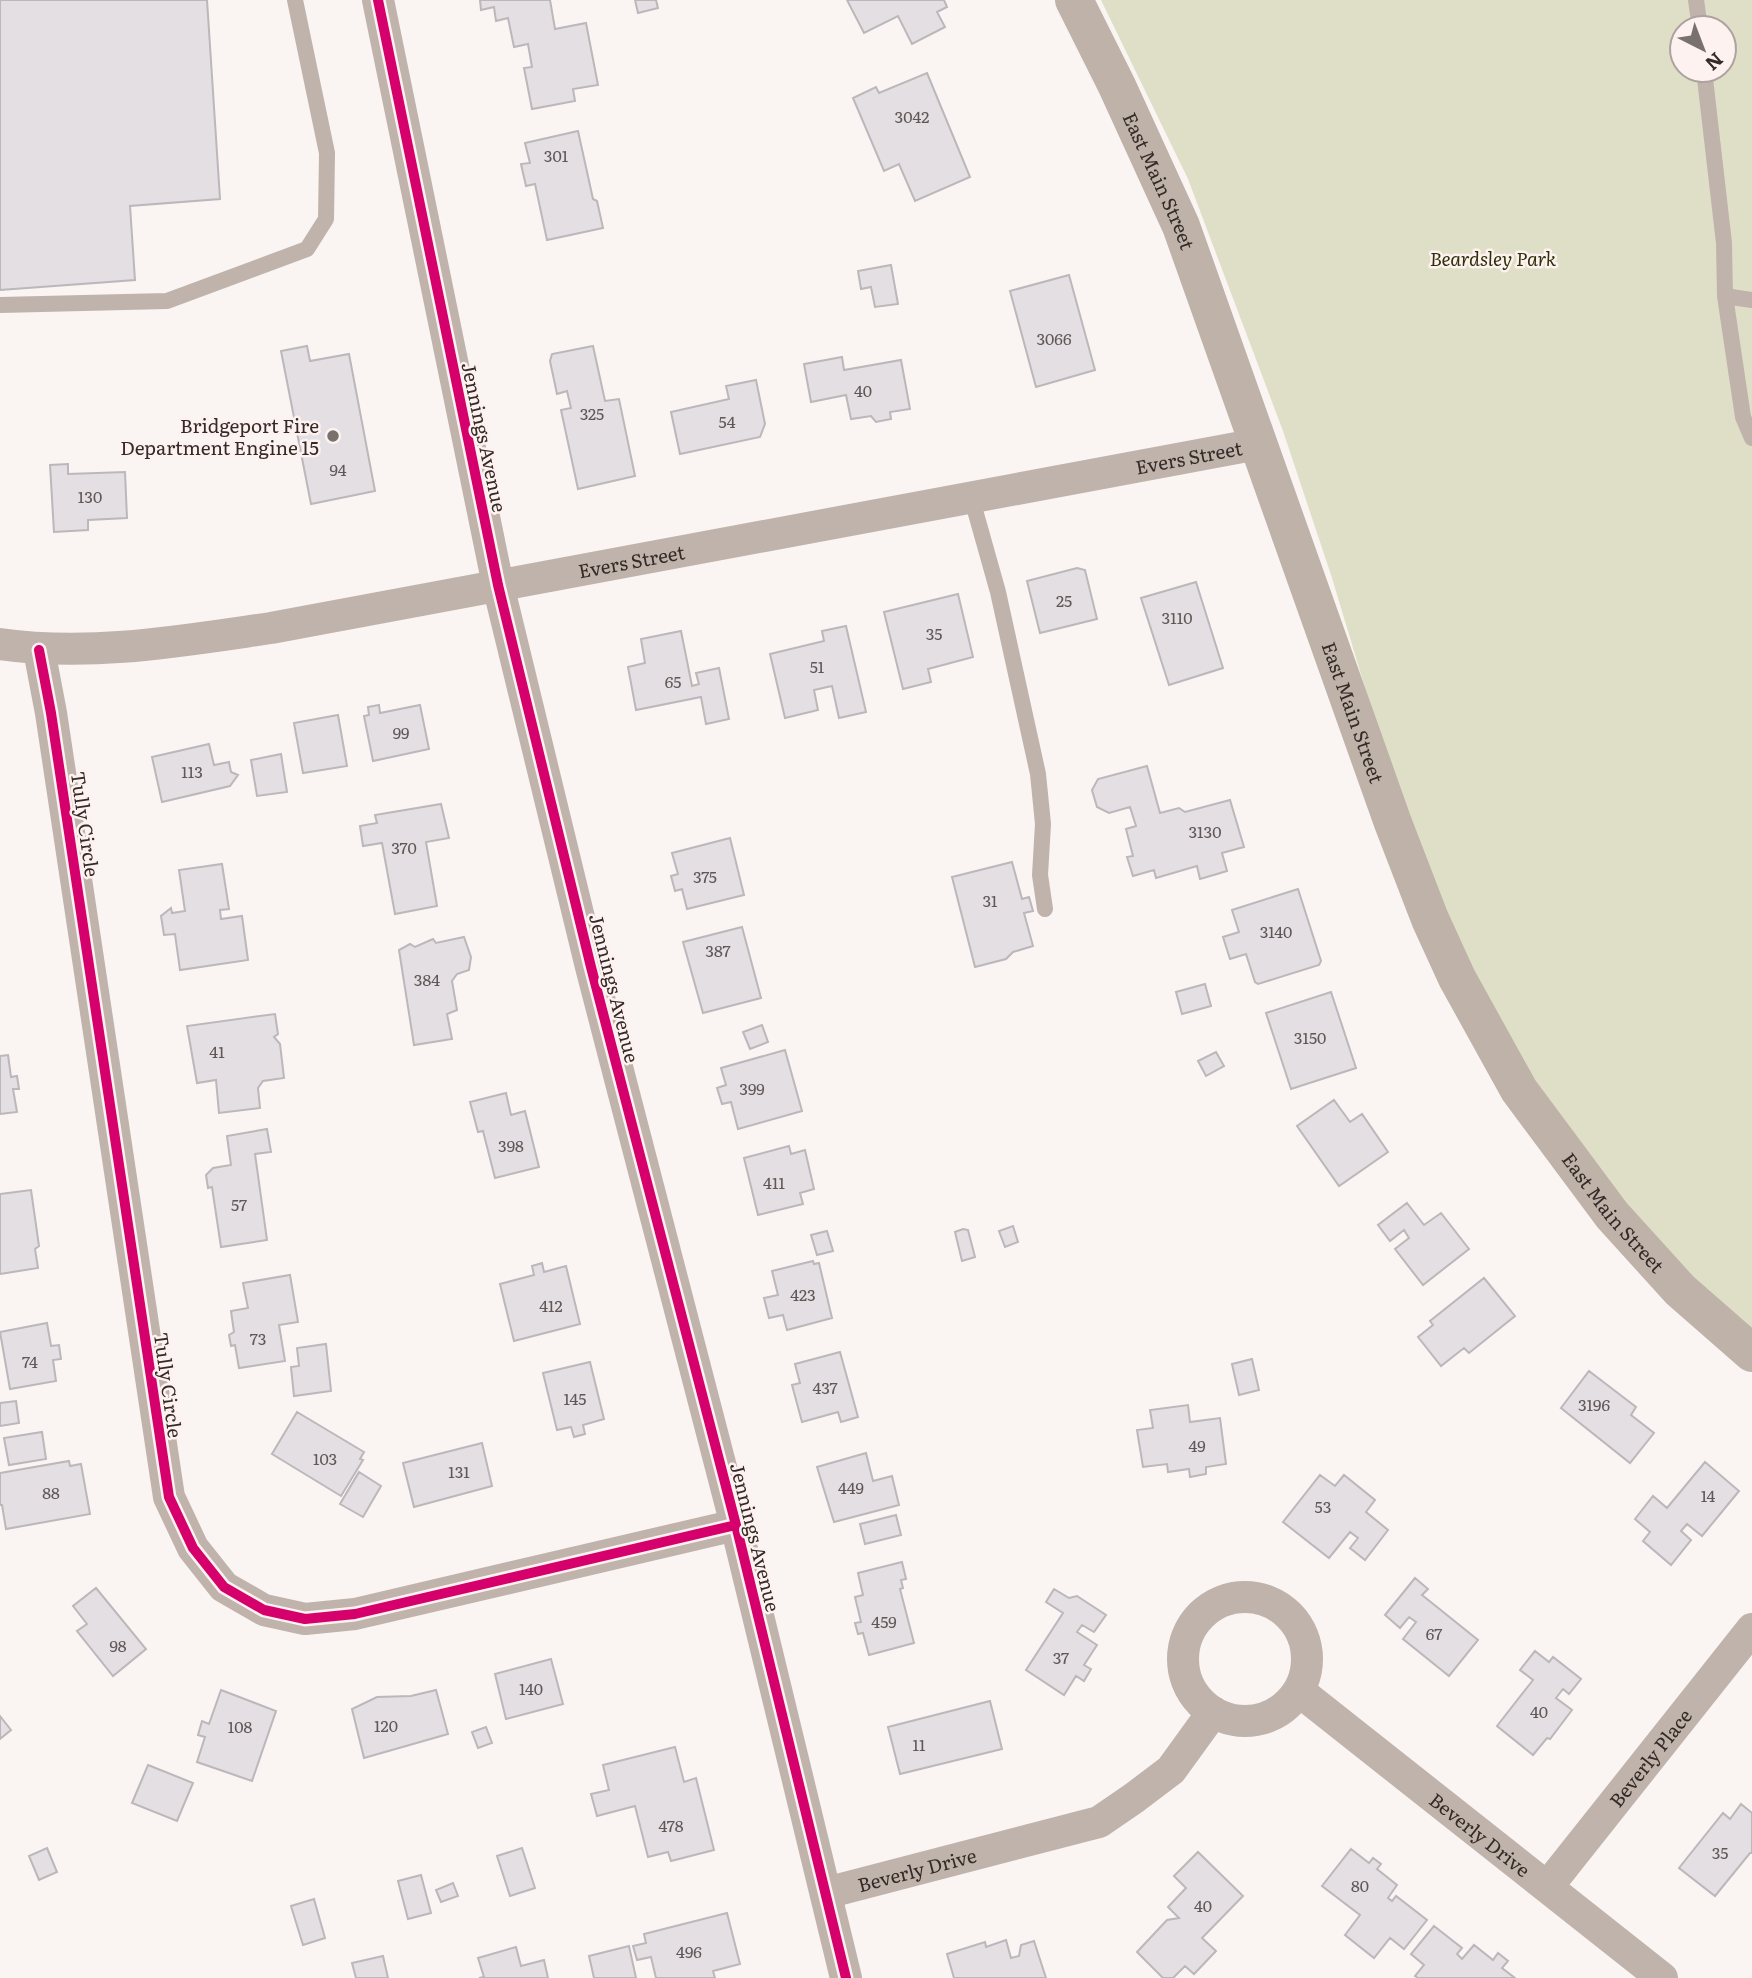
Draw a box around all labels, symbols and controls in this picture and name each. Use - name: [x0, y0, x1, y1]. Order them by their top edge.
- north arrow: [1668, 14, 1738, 84]
- text: N: [1700, 47, 1730, 78]
- house number: 3042: [895, 104, 929, 128]
- street label: East Main Street: [1117, 107, 1202, 254]
- house number: 301: [544, 143, 569, 167]
- park label: Beardsley Park: [1430, 244, 1557, 272]
- house number: 3066: [1036, 326, 1072, 350]
- street label: Jennings Avenue: [455, 359, 515, 515]
- house number: 40: [854, 378, 872, 402]
- house number: 325: [580, 401, 604, 425]
- house number: 54: [719, 409, 736, 433]
- place label: Bridgeport Fire Department Engine 15: [120, 411, 319, 461]
- marker: Bridgeport Fire Department Engine 15: [325, 428, 341, 444]
- street label: Evers Street: [1133, 433, 1245, 481]
- house number: 94: [329, 457, 347, 481]
- house number: 130: [78, 484, 102, 508]
- street label: Evers Street: [576, 537, 687, 584]
- house number: 25: [1056, 588, 1072, 612]
- house number: 3110: [1162, 605, 1192, 629]
- house number: 35: [926, 621, 942, 645]
- street label: East Main Street: [1316, 638, 1392, 787]
- house number: 51: [810, 654, 825, 678]
- house number: 65: [665, 669, 681, 693]
- house number: 99: [393, 720, 409, 744]
- house number: 113: [181, 759, 203, 783]
- street label: Tully Circle: [65, 769, 107, 879]
- house number: 3130: [1188, 819, 1222, 843]
- house number: 370: [391, 835, 417, 859]
- house number: 375: [693, 864, 717, 888]
- house number: 31: [982, 888, 998, 912]
- street label: Jennings Avenue: [583, 911, 647, 1066]
- house number: 3140: [1260, 919, 1292, 943]
- house number: 387: [705, 938, 731, 962]
- house number: 384: [414, 967, 440, 991]
- house number: 3150: [1294, 1025, 1326, 1049]
- house number: 41: [209, 1039, 225, 1063]
- house number: 399: [739, 1076, 765, 1100]
- house number: 398: [498, 1133, 524, 1157]
- street label: East Main Street: [1556, 1146, 1672, 1279]
- house number: 411: [763, 1170, 785, 1194]
- house number: 57: [231, 1192, 247, 1216]
- house number: 423: [790, 1282, 816, 1306]
- house number: 412: [539, 1293, 563, 1317]
- house number: 73: [250, 1326, 266, 1350]
- street label: Tully Circle: [148, 1330, 190, 1440]
- house number: 74: [22, 1349, 38, 1373]
- house number: 437: [812, 1375, 838, 1399]
- house number: 145: [564, 1386, 586, 1410]
- house number: 3196: [1578, 1392, 1610, 1416]
- house number: 49: [1188, 1433, 1206, 1457]
- house number: 103: [313, 1446, 337, 1470]
- house number: 131: [448, 1459, 470, 1483]
- street label: Jennings Avenue: [724, 1460, 788, 1615]
- house number: 449: [838, 1475, 864, 1499]
- house number: 88: [42, 1480, 60, 1504]
- house number: 14: [1701, 1483, 1716, 1507]
- house number: 53: [1315, 1494, 1331, 1518]
- house number: 459: [871, 1609, 897, 1633]
- house number: 67: [1426, 1621, 1442, 1645]
- house number: 98: [109, 1633, 127, 1657]
- house number: 37: [1053, 1645, 1069, 1669]
- house number: 140: [519, 1676, 543, 1700]
- house number: 40: [1530, 1699, 1548, 1723]
- street label: Beverly Place: [1602, 1702, 1698, 1813]
- house number: 120: [374, 1713, 398, 1737]
- house number: 108: [228, 1714, 252, 1738]
- house number: 11: [912, 1732, 926, 1756]
- street label: Beverly Drive: [1424, 1786, 1537, 1883]
- house number: 478: [658, 1813, 684, 1837]
- street label: Beverly Drive: [855, 1840, 979, 1898]
- house number: 35: [1712, 1840, 1728, 1864]
- house number: 80: [1351, 1873, 1369, 1897]
- house number: 40: [1194, 1893, 1212, 1917]
- house number: 496: [676, 1939, 702, 1963]

